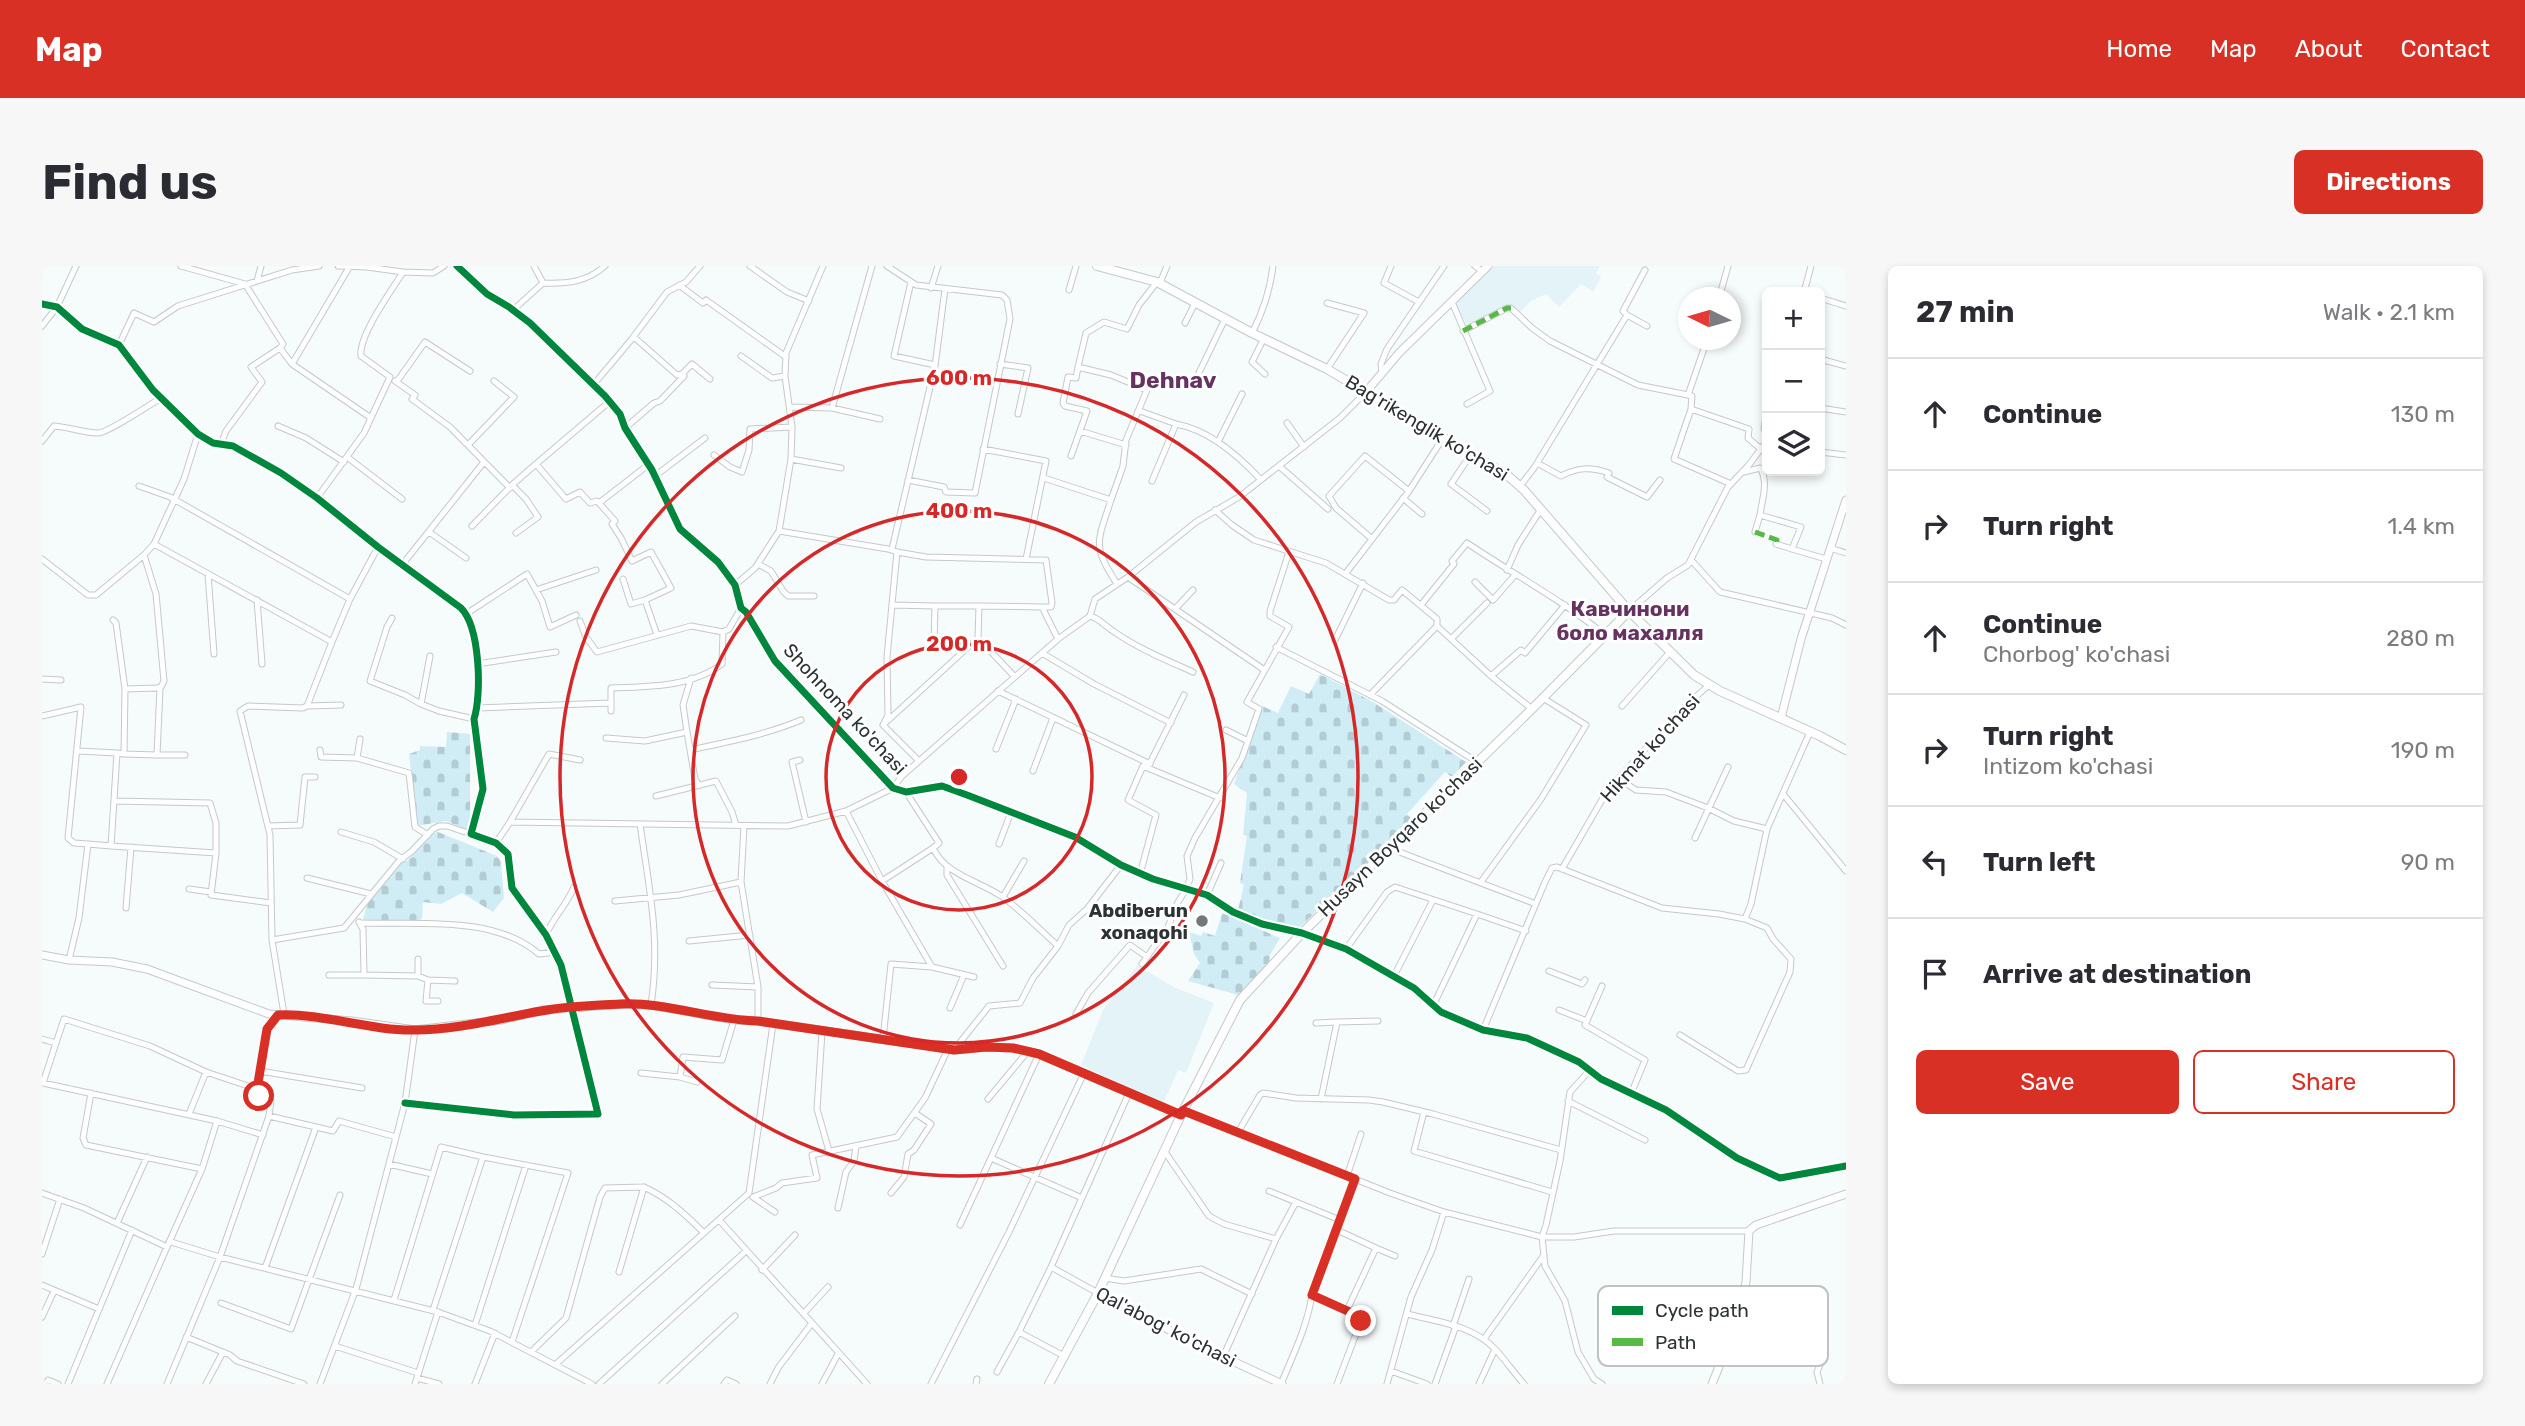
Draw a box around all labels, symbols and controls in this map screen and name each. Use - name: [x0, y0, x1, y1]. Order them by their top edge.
- text: Map: [35, 30, 103, 69]
- text: Home: [2106, 35, 2172, 63]
- text: Map: [2210, 35, 2257, 63]
- text: About: [2295, 35, 2363, 63]
- text: Contact: [2401, 35, 2490, 63]
- button: Directions: [2294, 150, 2483, 214]
- text: Find us: [42, 153, 218, 211]
- north arrow: [1678, 287, 1741, 350]
- map controls: [1762, 287, 1825, 476]
- button: +: [1762, 287, 1825, 350]
- text: 27 min: [1916, 294, 2014, 330]
- text: Walk · 2.1 km: [2323, 298, 2455, 326]
- button: −: [1762, 350, 1825, 413]
- text: 600 m: [926, 365, 992, 390]
- district label: Dehnav: [1130, 366, 1217, 394]
- street label: Bag'rikenglik ko'chasi: [1341, 370, 1513, 486]
- icon: ahead: [1916, 395, 1954, 433]
- text: Continue: [1983, 399, 2102, 430]
- text: 130 m: [2391, 400, 2455, 428]
- button: layers: [1762, 413, 1825, 476]
- text: 400 m: [926, 498, 992, 523]
- icon: right: [1916, 507, 1954, 545]
- text: Turn right: [1983, 511, 2113, 542]
- text: 1.4 km: [2387, 512, 2455, 540]
- district label: Кавчинони боло махалля: [1556, 596, 1704, 645]
- text: Continue: [1983, 609, 2102, 640]
- icon: ahead: [1916, 619, 1954, 657]
- text: 280 m: [2386, 624, 2455, 652]
- text: 200 m: [926, 631, 992, 656]
- street label: Shohnoma ko'chasi: [778, 639, 912, 779]
- text: Сhorbog' ko'chasi: [1983, 640, 2170, 668]
- street label: Hikmat ko'chasi: [1595, 689, 1705, 807]
- text: Turn right: [1983, 721, 2113, 752]
- icon: right: [1916, 731, 1954, 769]
- text: 190 m: [2391, 736, 2455, 764]
- street label: Husayn Boyqaro ko'chasi: [1313, 752, 1487, 922]
- text: Intizom ko'chasi: [1983, 752, 2153, 780]
- centre of rings: [947, 765, 971, 789]
- icon: left: [1916, 843, 1954, 881]
- text: Turn left: [1983, 847, 2095, 878]
- text: 90 m: [2401, 848, 2455, 876]
- place label: Abdiberun xonaqohi: [1089, 899, 1188, 944]
- marker: Abdiberun xonaqohi: [1194, 913, 1210, 929]
- icon: arrive: [1916, 955, 1954, 993]
- text: Arrive at destination: [1983, 959, 2251, 990]
- button: Save: [1916, 1050, 2179, 1114]
- button: Share: [2193, 1050, 2455, 1114]
- route start: [243, 1080, 274, 1111]
- street label: Qal'abog' ko'chasi: [1092, 1282, 1240, 1372]
- legend: [1598, 1286, 1828, 1366]
- text: Cycle path: [1655, 1299, 1749, 1322]
- route end: [1345, 1305, 1376, 1336]
- text: Path: [1655, 1331, 1696, 1354]

